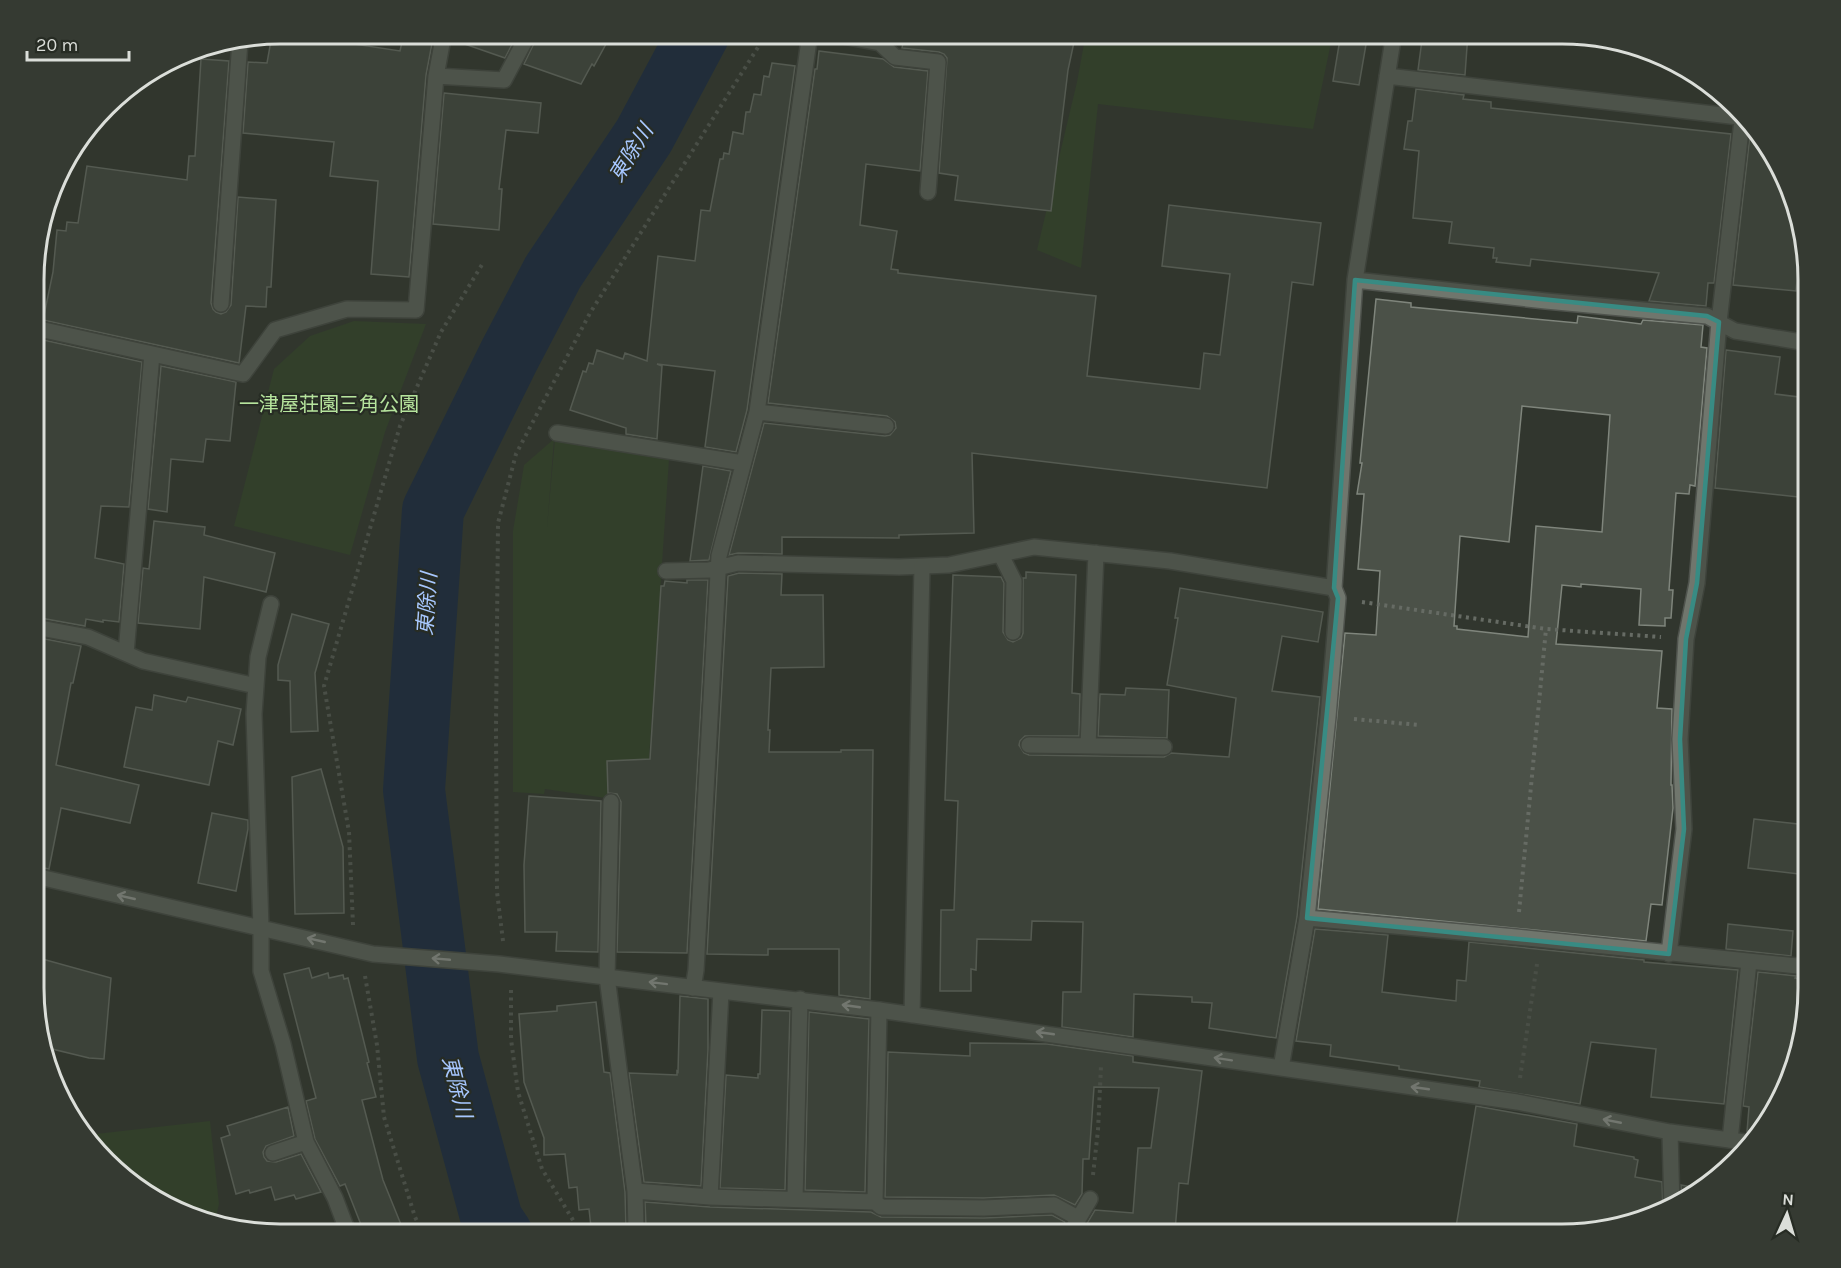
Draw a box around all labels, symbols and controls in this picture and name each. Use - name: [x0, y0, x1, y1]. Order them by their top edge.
- scale bar: [27, 24, 129, 62]
- text: 20 m: [36, 34, 78, 56]
- water label: 東除川: [604, 118, 659, 186]
- park label: 一津屋荘園三角公園: [239, 393, 419, 416]
- water label: 東除川: [413, 570, 441, 636]
- one-way arrow: [117, 890, 136, 902]
- one-way arrow: [307, 934, 326, 946]
- one-way arrow: [431, 953, 451, 964]
- one-way arrow: [648, 978, 668, 989]
- one-way arrow: [842, 1001, 862, 1012]
- one-way arrow: [1035, 1027, 1055, 1038]
- water label: 東除川: [438, 1054, 477, 1122]
- one-way arrow: [1214, 1054, 1234, 1065]
- one-way arrow: [1411, 1082, 1431, 1093]
- one-way arrow: [1603, 1115, 1623, 1126]
- north arrow: [1757, 1184, 1817, 1244]
- text: N: [1782, 1190, 1794, 1209]

